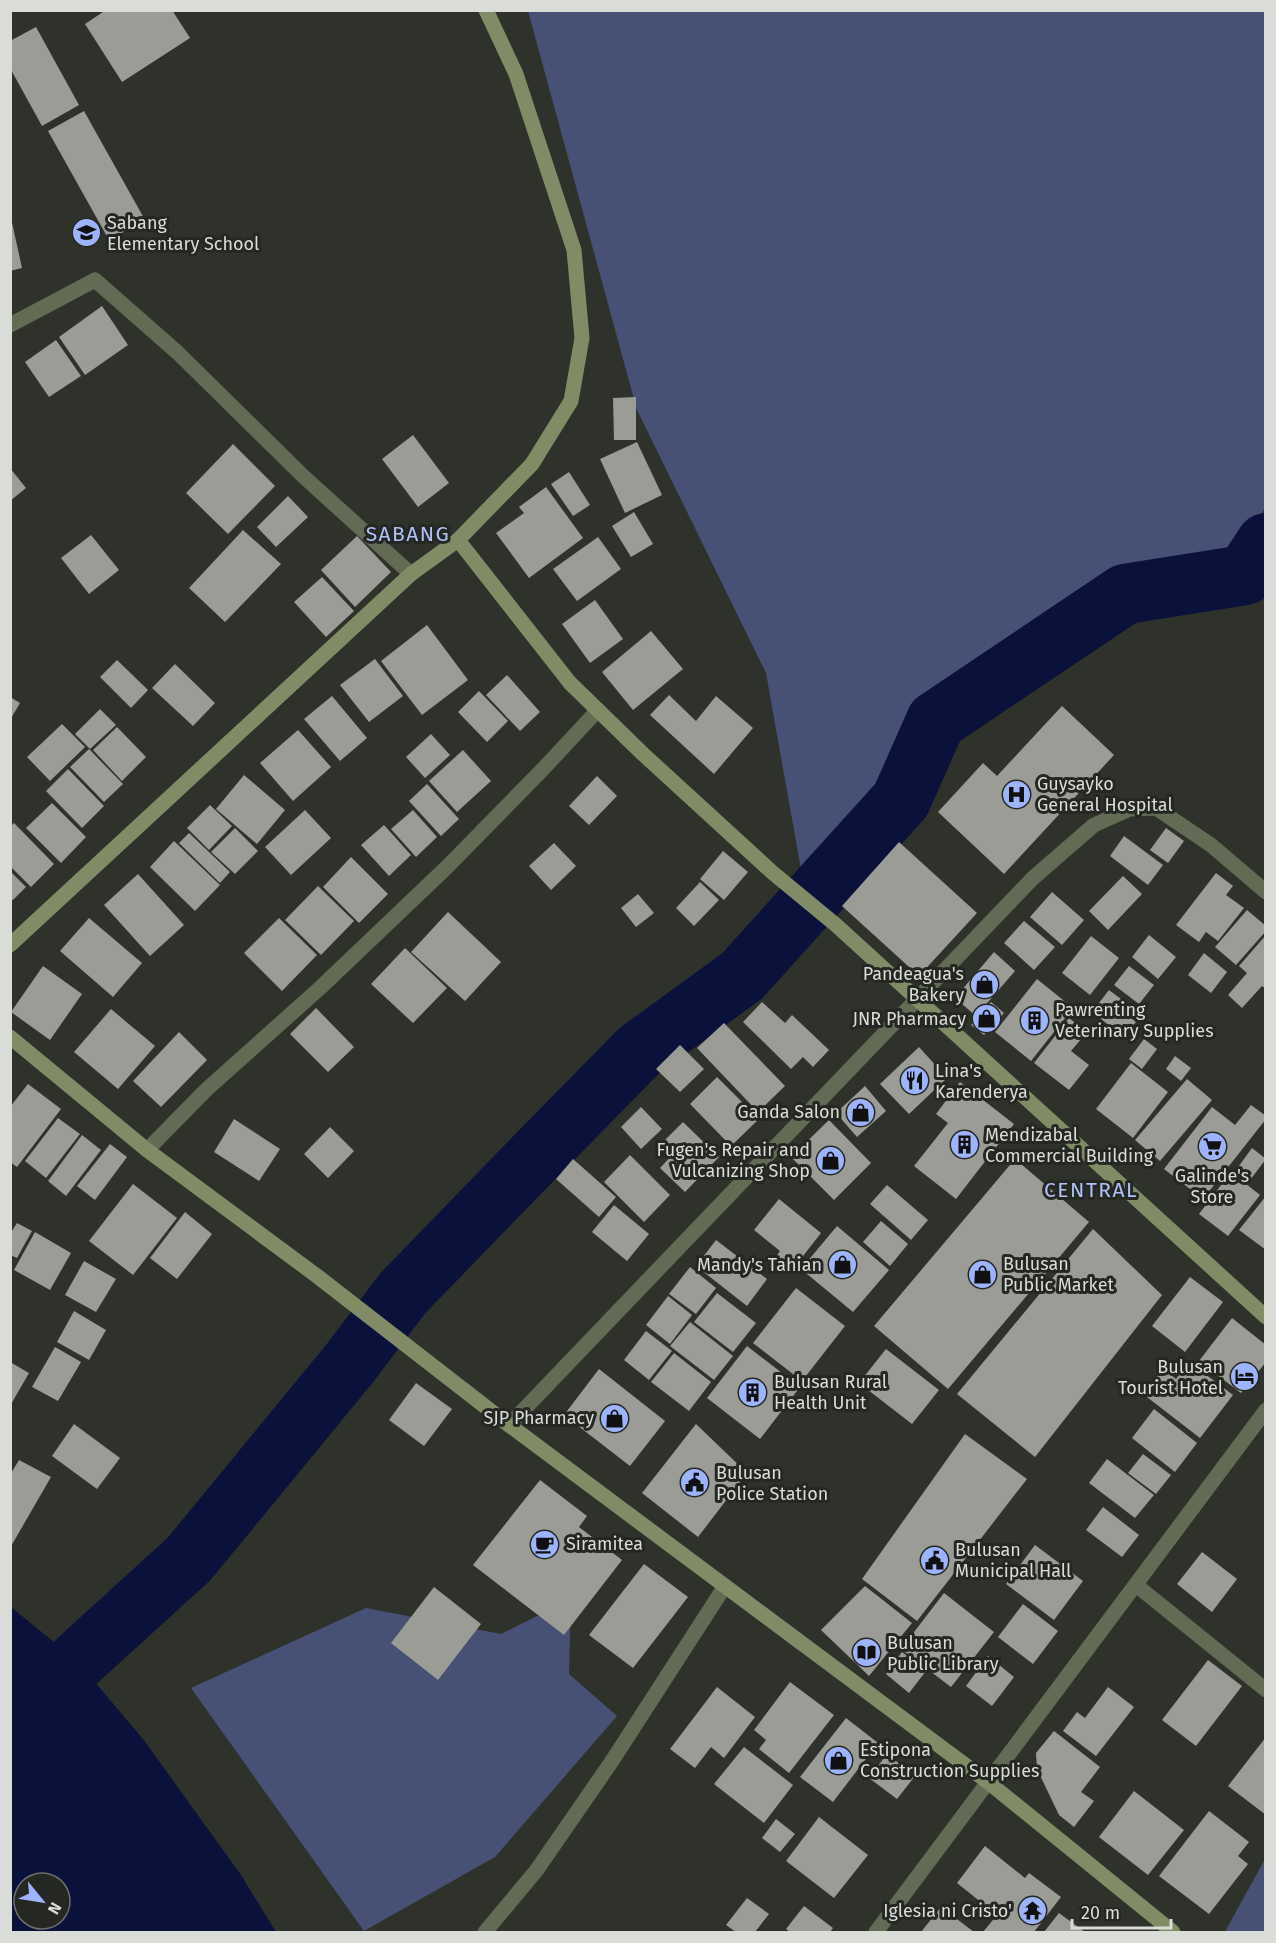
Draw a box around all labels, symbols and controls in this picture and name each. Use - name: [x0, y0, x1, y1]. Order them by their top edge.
- place label: Sabang Elementary School: [107, 212, 259, 255]
- school or university icon: Sabang Elementary School: [70, 217, 102, 249]
- district label: SABANG: [366, 521, 450, 547]
- place label: Guysayko General Hospital: [1037, 773, 1173, 816]
- hospital icon: Guysayko General Hospital: [1000, 778, 1032, 810]
- place label: Pandeagua's Bakery: [863, 963, 964, 1006]
- shop icon: Pandeagua's Bakery: [969, 968, 1001, 1000]
- place label: Pawrenting Veterinary Supplies: [1055, 999, 1214, 1042]
- shop icon: JNR Pharmacy: [971, 1003, 1003, 1035]
- building icon: Pawrenting Veterinary Supplies: [1018, 1004, 1050, 1036]
- place label: JNR Pharmacy: [852, 1008, 966, 1030]
- place label: Lina's Karenderya: [935, 1060, 1028, 1103]
- restaurant icon: Lina's Karenderya: [898, 1065, 930, 1097]
- shop icon: Ganda Salon: [845, 1096, 877, 1128]
- place label: Ganda Salon: [737, 1101, 840, 1123]
- place label: Mendizabal Commercial Building: [985, 1124, 1154, 1167]
- building icon: Mendizabal Commercial Building: [948, 1129, 980, 1161]
- supermarket icon: Galinde's Store: [1196, 1131, 1228, 1163]
- place label: Fugen's Repair and Vulcanizing Shop: [657, 1139, 810, 1182]
- shop icon: Fugen's Repair and Vulcanizing Shop: [815, 1144, 847, 1176]
- place label: Galinde's Store: [1175, 1165, 1249, 1208]
- district label: CENTRAL: [1044, 1177, 1138, 1203]
- shop icon: Mandy's Tahian: [827, 1249, 859, 1281]
- place label: Bulusan Public Market: [1003, 1253, 1114, 1296]
- place label: Mandy's Tahian: [697, 1254, 822, 1276]
- shop icon: Bulusan Public Market: [966, 1258, 998, 1290]
- place label: Bulusan Tourist Hotel: [1118, 1356, 1223, 1399]
- hotel icon: Bulusan Tourist Hotel: [1228, 1361, 1260, 1393]
- place label: Bulusan Rural Health Unit: [774, 1371, 887, 1414]
- building icon: Bulusan Rural Health Unit: [737, 1376, 769, 1408]
- shop icon: SJP Pharmacy: [599, 1402, 631, 1434]
- place label: SJP Pharmacy: [483, 1407, 594, 1429]
- place label: Bulusan Police Station: [716, 1462, 828, 1505]
- public building icon: Bulusan Police Station: [679, 1467, 711, 1499]
- cafe icon: Siramitea: [529, 1528, 561, 1560]
- place label: Siramitea: [566, 1533, 643, 1555]
- place label: Bulusan Municipal Hall: [955, 1539, 1071, 1582]
- public building icon: Bulusan Municipal Hall: [918, 1544, 950, 1576]
- place label: Bulusan Public Library: [887, 1632, 999, 1675]
- library icon: Bulusan Public Library: [850, 1637, 882, 1669]
- place label: Estipona Construction Supplies: [860, 1739, 1039, 1782]
- shop icon: Estipona Construction Supplies: [823, 1744, 855, 1776]
- north arrow: [12, 1871, 72, 1931]
- scale bar: [1072, 1892, 1171, 1930]
- temple icon: Iglesia ni Cristo': [1017, 1895, 1049, 1927]
- text: N: [44, 1899, 65, 1918]
- place label: Iglesia ni Cristo': [883, 1900, 1012, 1922]
- text: 20 m: [1081, 1902, 1120, 1924]

